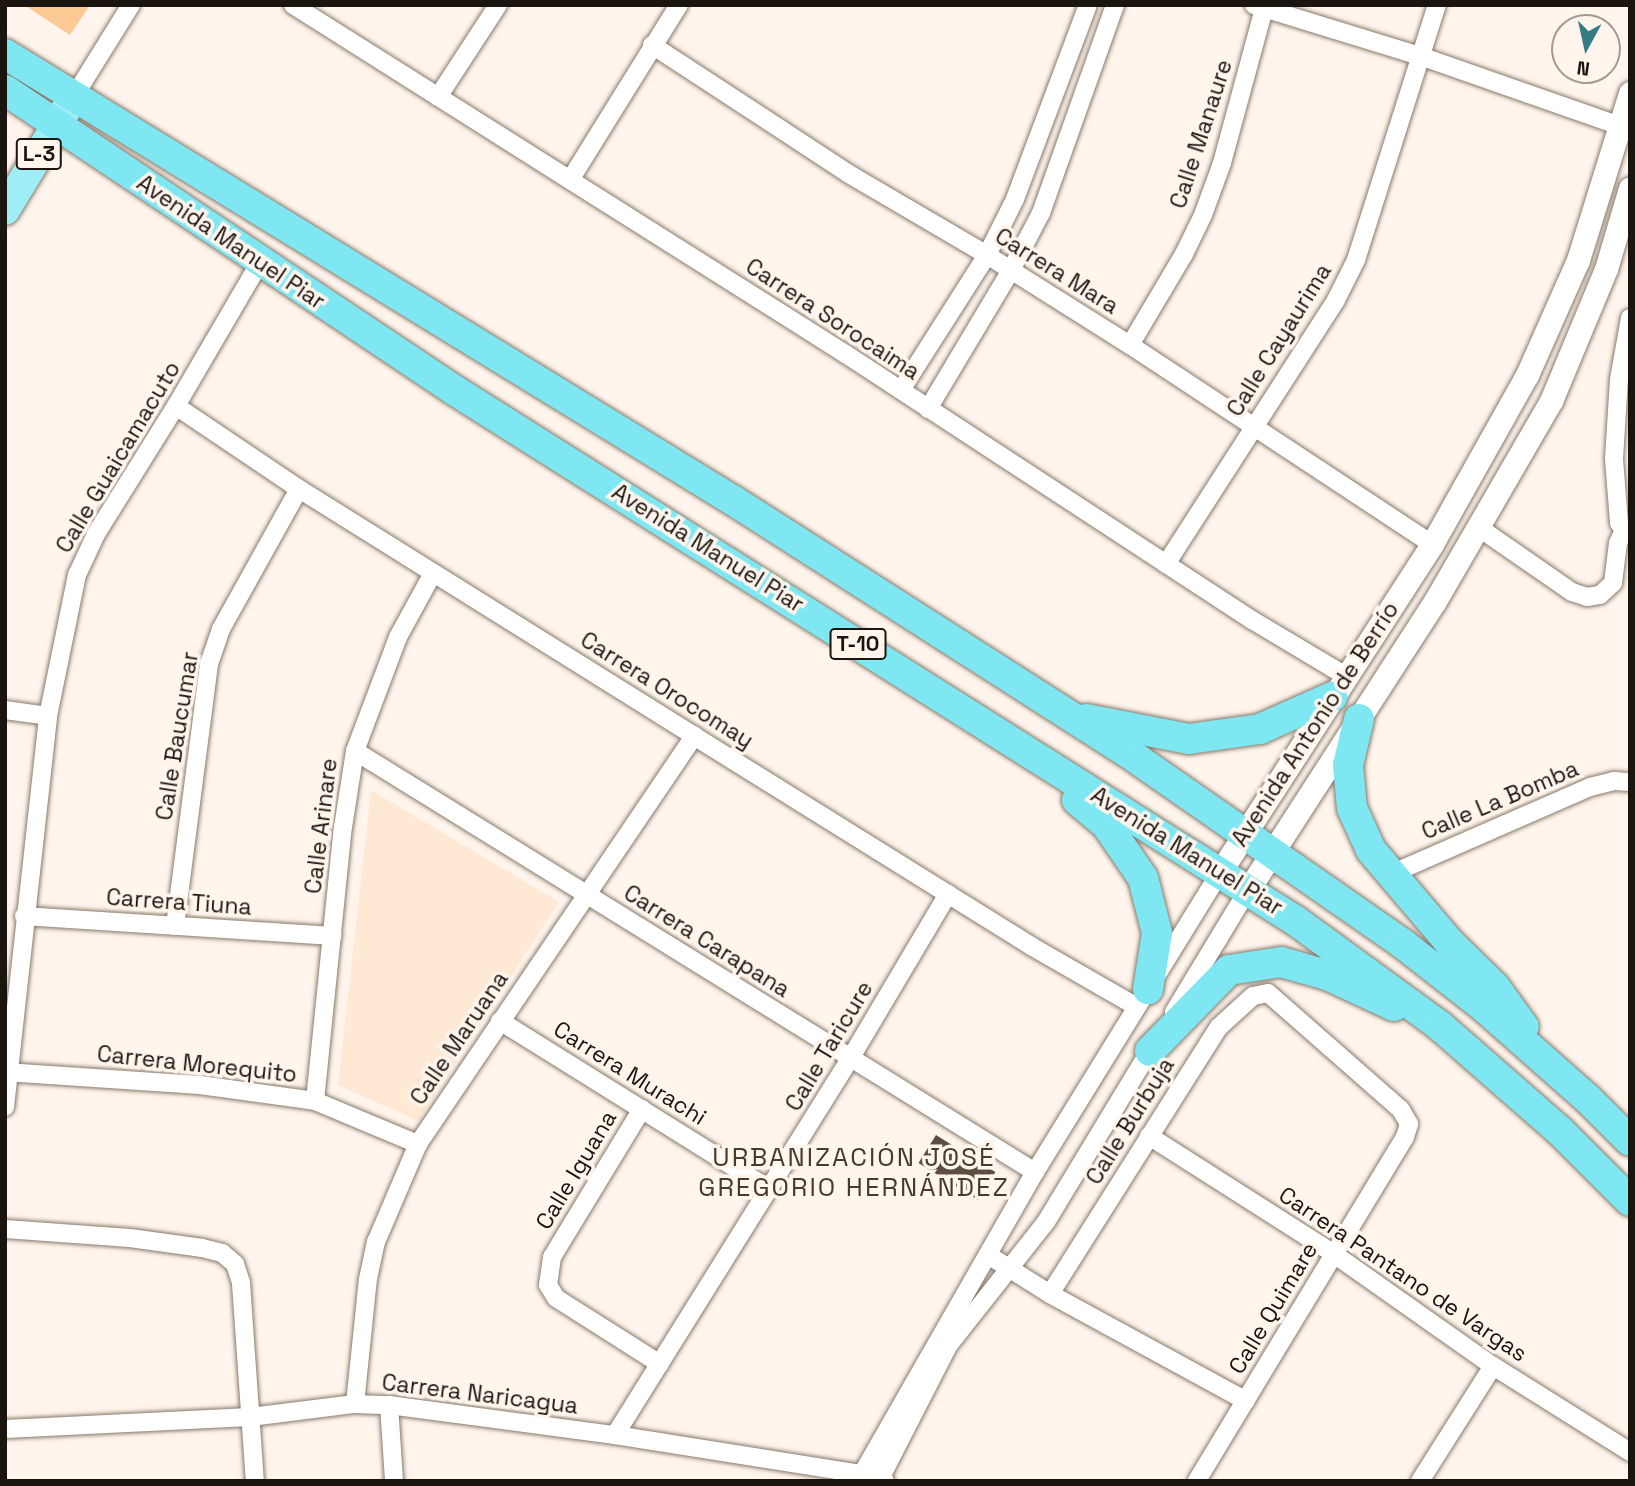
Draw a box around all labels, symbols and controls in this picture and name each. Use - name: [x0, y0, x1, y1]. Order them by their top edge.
- north arrow: [1551, 14, 1621, 84]
- text: N: [1575, 55, 1591, 82]
- street label: Calle Manaure: [1164, 56, 1238, 212]
- road number: L-3: [14, 136, 64, 172]
- street label: Avenida Manuel Piar: [132, 169, 330, 315]
- street label: Carrera Mara: [990, 222, 1124, 320]
- street label: Carrera Sorocaima: [741, 252, 925, 386]
- street label: Calle Cayaurima: [1221, 259, 1337, 421]
- street label: Calle Guaicamacuto: [50, 356, 186, 558]
- street label: Avenida Manuel Piar: [607, 478, 809, 618]
- street label: Avenida Antonio de Berrío: [1225, 596, 1405, 852]
- street label: Carrera Orocomay: [575, 626, 759, 754]
- road number: T-10: [828, 626, 888, 662]
- street label: Calle Baucumar: [150, 650, 204, 822]
- street label: Calle La Bomba: [1417, 755, 1583, 845]
- street label: Calle Arinare: [299, 756, 343, 896]
- street label: Avenida Manuel Piar: [1086, 781, 1288, 921]
- street label: Carrera Carapana: [619, 879, 795, 1003]
- street label: Carrera Tiuna: [105, 883, 253, 921]
- street label: Calle Maruana: [404, 966, 514, 1110]
- street label: Calle Taricure: [779, 976, 879, 1116]
- street label: Carrera Murachi: [549, 1015, 711, 1131]
- street label: Carrera Morequito: [96, 1040, 298, 1088]
- street label: Calle Burbuja: [1080, 1052, 1180, 1190]
- street label: Calle Iguana: [530, 1106, 622, 1234]
- district label: URBANIZACIÓN JOSÉ GREGORIO HERNÁNDEZ: [701, 1142, 1007, 1204]
- street label: Carrera Pantano de Vargas: [1274, 1180, 1532, 1368]
- street label: Calle Quimare: [1223, 1237, 1323, 1379]
- street label: Carrera Naricagua: [380, 1368, 580, 1420]

